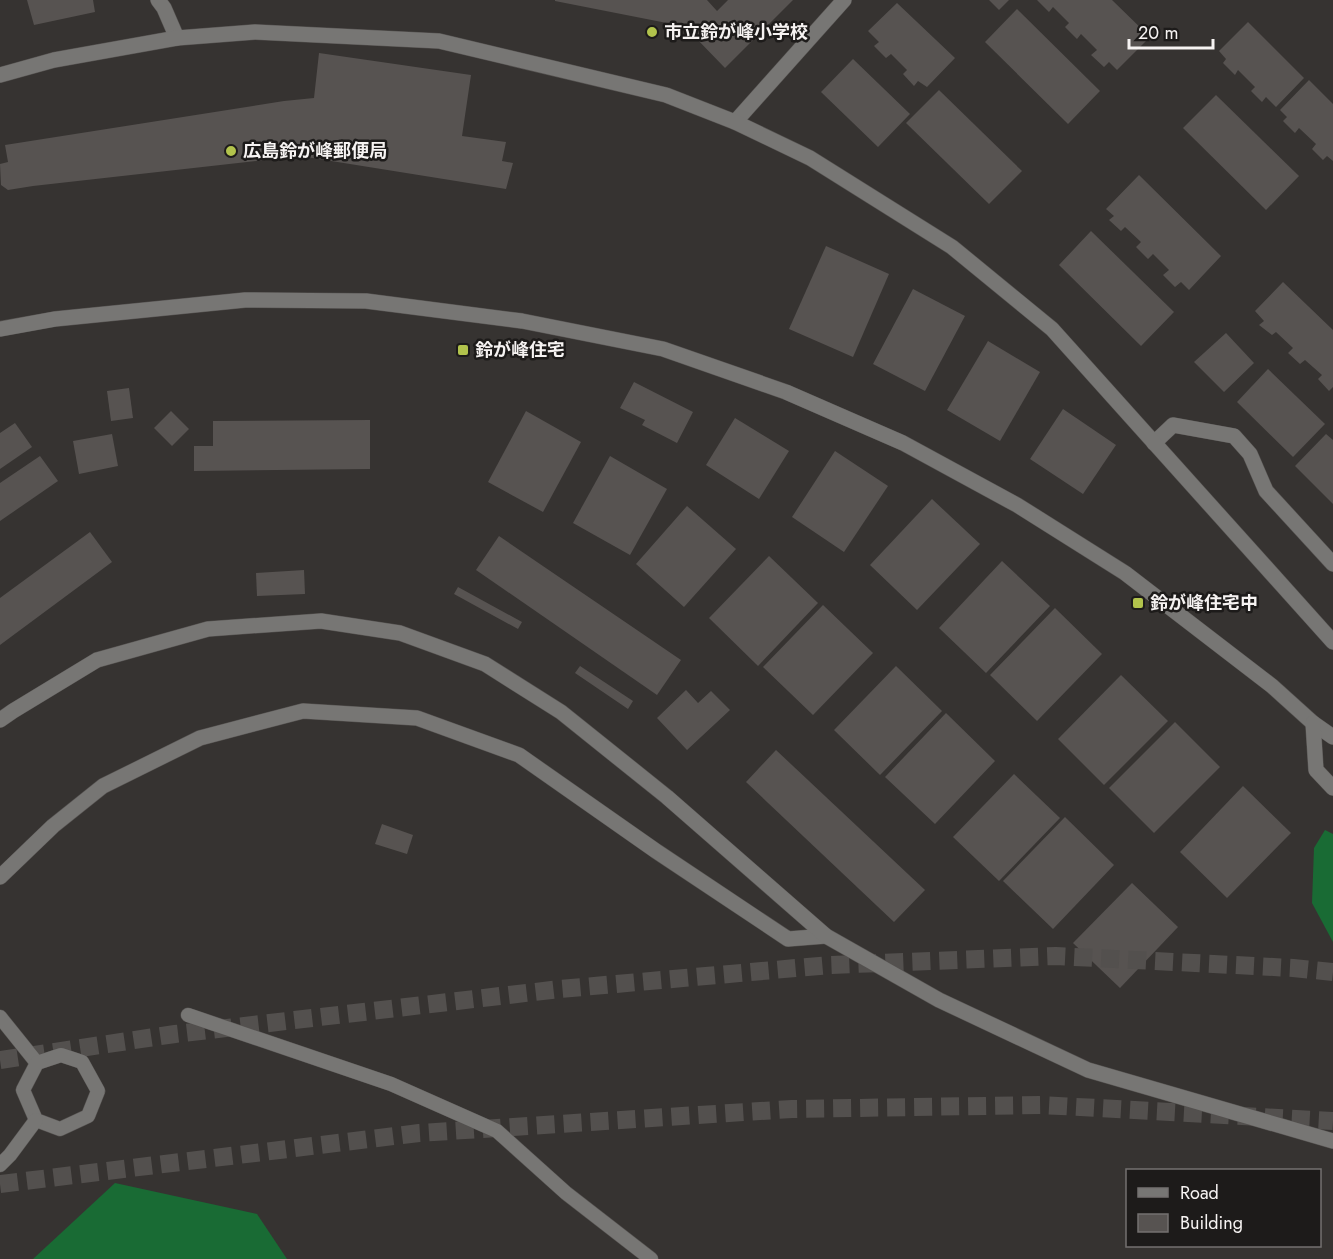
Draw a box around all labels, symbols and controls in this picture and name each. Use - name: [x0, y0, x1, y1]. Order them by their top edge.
- scale bar: [1129, 12, 1213, 50]
- place label: 市立鈴が峰小学校: [664, 19, 808, 45]
- text: 20 m: [1138, 20, 1178, 46]
- marker: 市立鈴が峰小学校: [645, 25, 659, 39]
- place label: 広島鈴が峰郵便局: [243, 138, 387, 164]
- marker: 広島鈴が峰郵便局: [224, 144, 238, 158]
- place label: 鈴が峰住宅: [475, 337, 565, 363]
- marker: 鈴が峰住宅: [456, 343, 470, 357]
- place label: 鈴が峰住宅中: [1150, 590, 1258, 616]
- marker: 鈴が峰住宅中: [1131, 596, 1145, 610]
- legend: [1126, 1169, 1321, 1247]
- text: Road: [1180, 1180, 1219, 1206]
- text: Building: [1180, 1210, 1243, 1236]

